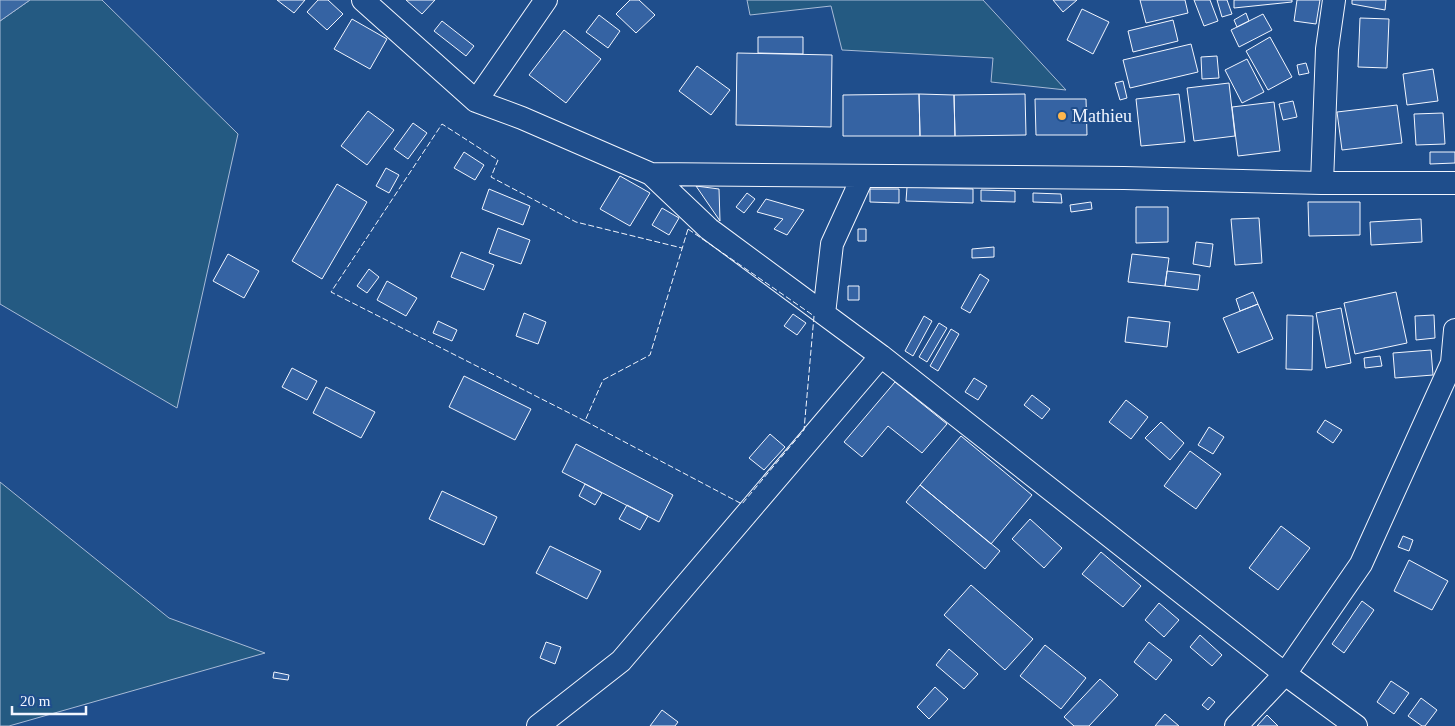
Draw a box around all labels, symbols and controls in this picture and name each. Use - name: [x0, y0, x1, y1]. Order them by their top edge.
- place label: Mathieu: [1072, 106, 1132, 126]
- marker: Mathieu: [1056, 110, 1068, 122]
- scale bar: [12, 684, 86, 716]
- text: 20 m: [20, 693, 51, 709]

